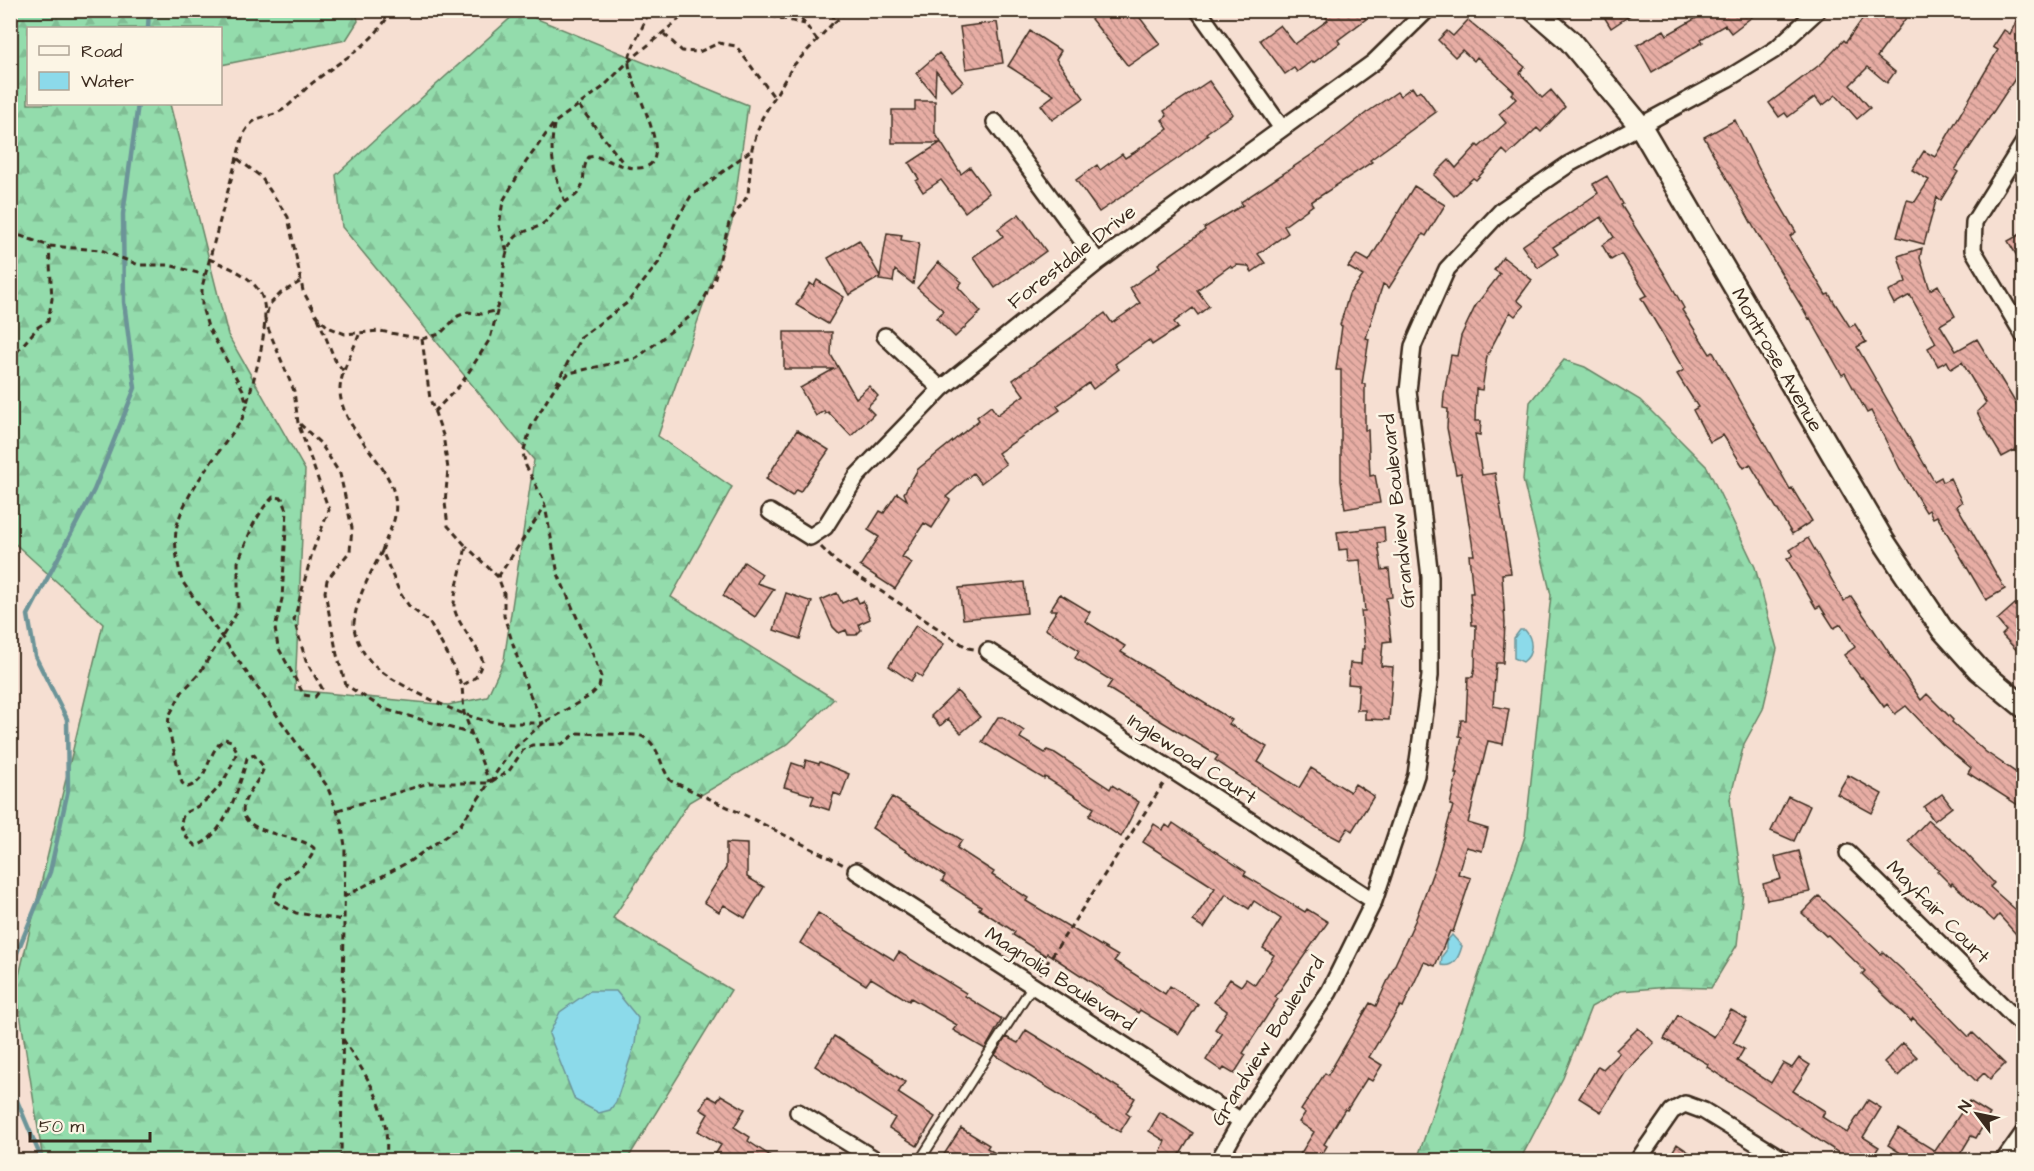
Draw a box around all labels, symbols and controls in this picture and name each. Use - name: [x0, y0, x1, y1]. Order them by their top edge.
- legend: [27, 27, 222, 105]
- text: Road: [81, 39, 122, 64]
- text: Water: [81, 69, 134, 94]
- street label: Forestdale Drive: [1002, 198, 1142, 316]
- street label: Montrose Avenue: [1724, 283, 1830, 437]
- street label: Grandview Boulevard: [1374, 413, 1422, 609]
- street label: Inglewood Court: [1121, 707, 1262, 812]
- street label: Mayfair Court: [1879, 854, 1996, 971]
- street label: Magnolia Boulevard: [979, 920, 1141, 1039]
- street label: Grandview Boulevard: [1204, 951, 1332, 1131]
- north arrow: [1947, 1084, 2007, 1144]
- text: N: [1953, 1096, 1977, 1117]
- scale bar: [30, 1105, 150, 1143]
- text: 50 m: [39, 1114, 84, 1139]

